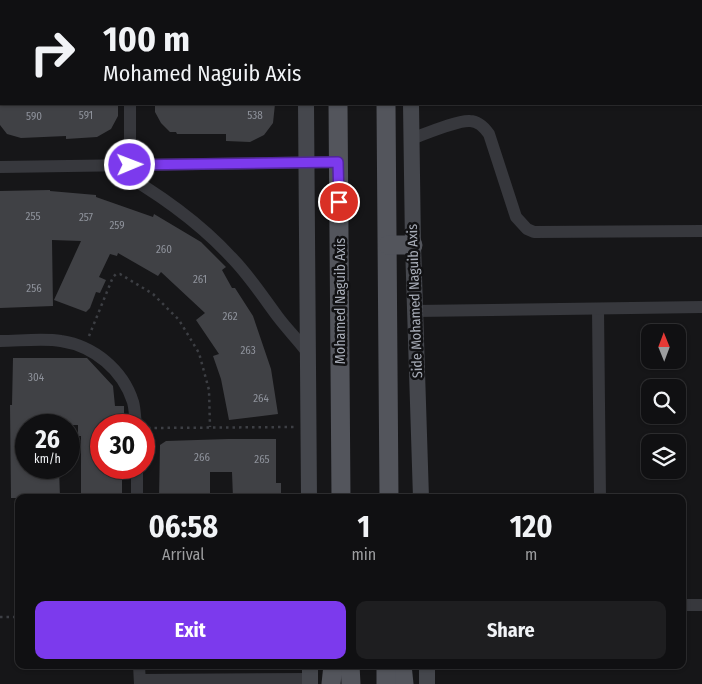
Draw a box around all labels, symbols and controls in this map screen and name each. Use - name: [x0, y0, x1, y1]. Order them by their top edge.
- text: 100 m: [103, 18, 190, 60]
- icon: right: [20, 20, 85, 85]
- text: Mohamed Naguib Axis: [103, 60, 301, 87]
- house number: 591: [79, 109, 93, 122]
- house number: 538: [247, 109, 263, 122]
- house number: 590: [26, 110, 42, 123]
- position arrow: [103, 138, 155, 190]
- pin: [318, 181, 360, 223]
- icon: arrive: [325, 188, 353, 216]
- house number: 255: [26, 210, 40, 223]
- house number: 257: [79, 211, 94, 224]
- house number: 259: [109, 219, 125, 232]
- street label: Side Mohamed Naguib Axis: [404, 224, 426, 378]
- street label: Mohamed Naguib Axis: [332, 238, 349, 364]
- house number: 260: [156, 243, 172, 256]
- house number: 261: [193, 273, 207, 286]
- house number: 256: [26, 282, 42, 295]
- house number: 262: [222, 310, 238, 323]
- north arrow: [641, 324, 686, 369]
- map controls: [641, 324, 686, 479]
- house number: 263: [240, 344, 256, 357]
- house number: 304: [28, 371, 45, 384]
- button: search: [641, 379, 686, 424]
- house number: 264: [253, 392, 269, 405]
- speed limit sign: 30: [90, 414, 155, 479]
- text: 26: [35, 425, 60, 455]
- button: layers: [641, 434, 686, 479]
- house number: 266: [194, 451, 210, 464]
- text: km/h: [34, 452, 61, 466]
- house number: 265: [254, 453, 270, 466]
- text: 06:58: [148, 509, 218, 545]
- text: 1: [358, 509, 370, 545]
- text: 120: [510, 509, 553, 545]
- text: Arrival: [162, 545, 204, 564]
- text: min: [352, 545, 376, 564]
- text: m: [525, 545, 537, 564]
- button: Exit: [35, 601, 346, 659]
- button: Share: [356, 601, 666, 659]

